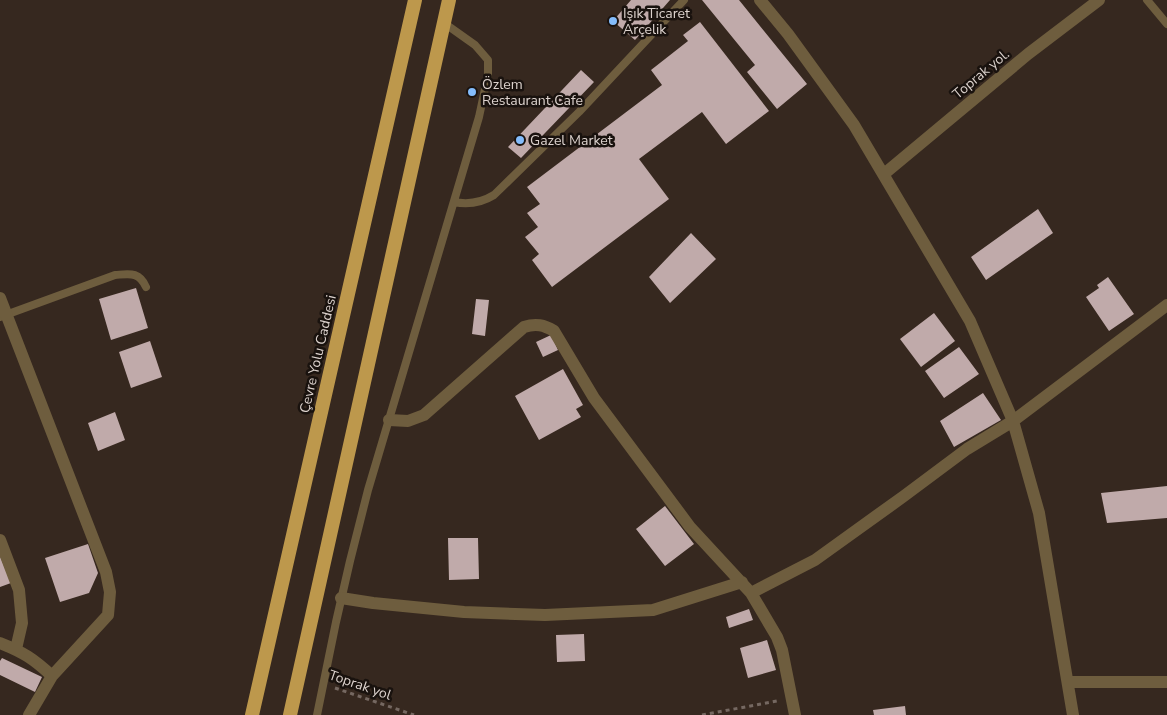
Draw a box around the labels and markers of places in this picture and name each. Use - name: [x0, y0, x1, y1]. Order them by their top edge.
- place label: Işık Ticaret Arçelik: [623, 4, 690, 39]
- marker: Işık Ticaret Arçelik: [607, 15, 619, 27]
- place label: Özlem Restaurant Cafe: [482, 75, 583, 110]
- marker: Özlem Restaurant Cafe: [466, 86, 478, 98]
- place label: Gazel Market: [530, 131, 613, 150]
- marker: Gazel Market: [514, 134, 526, 146]

